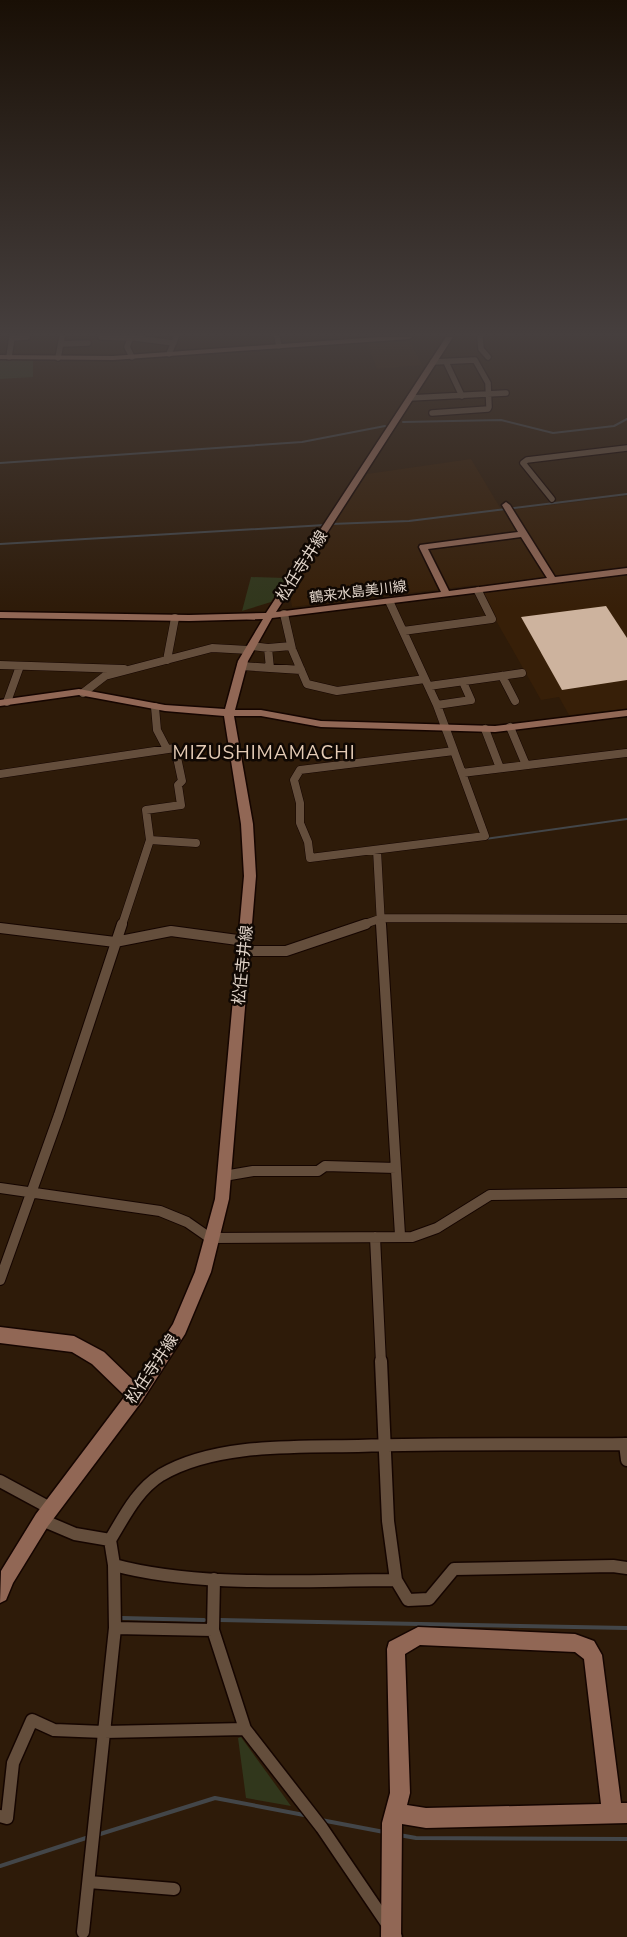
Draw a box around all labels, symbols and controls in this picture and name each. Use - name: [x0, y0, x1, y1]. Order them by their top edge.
- street label: 松任寺井線: [271, 526, 333, 606]
- street label: 鶴来水島美川線: [308, 577, 408, 607]
- district label: MIZUSHIMAMACHI: [172, 740, 356, 766]
- street label: 松任寺井線: [228, 924, 258, 1006]
- street label: 松任寺井線: [121, 1330, 183, 1408]

